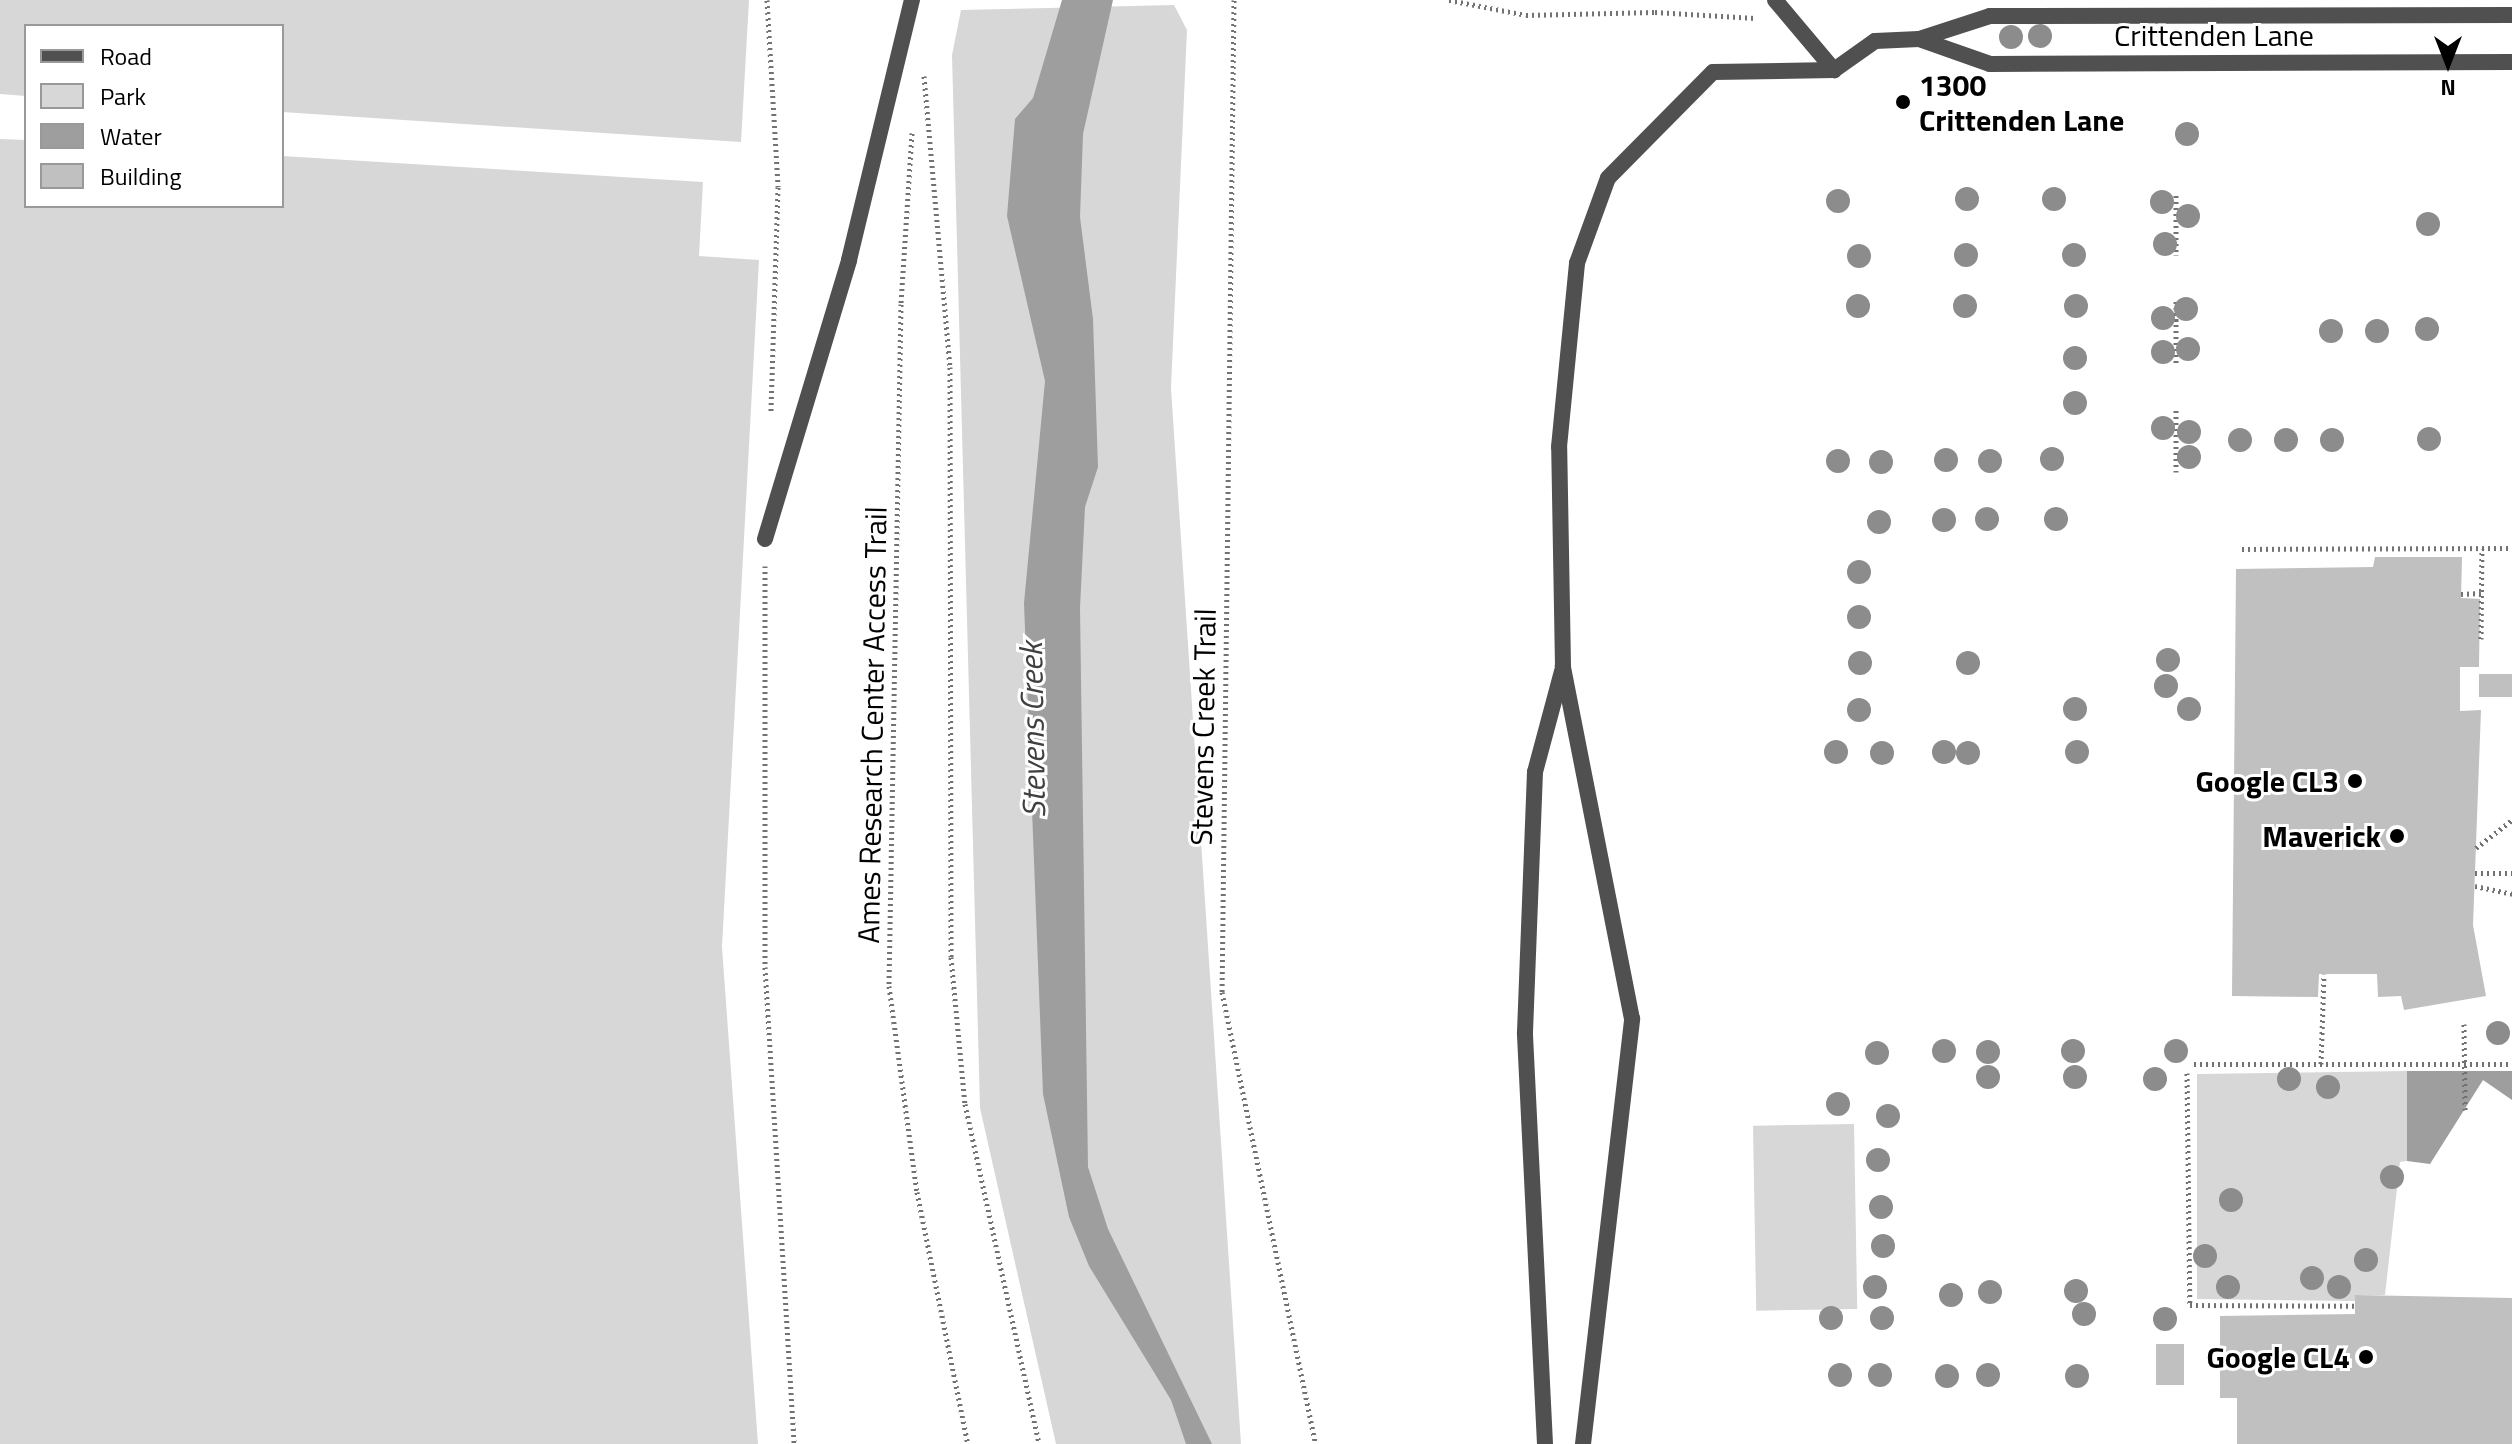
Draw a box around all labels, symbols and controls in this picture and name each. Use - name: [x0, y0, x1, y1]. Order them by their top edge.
- street label: Crittenden Lane: [2114, 17, 2314, 53]
- legend: [24, 24, 284, 208]
- north arrow: [2408, 24, 2488, 104]
- text: Road: [100, 38, 152, 74]
- place label: 1300 Crittenden Lane: [1919, 67, 2124, 138]
- text: N: [2440, 71, 2456, 105]
- text: Park: [100, 78, 146, 114]
- marker: 1300 Crittenden Lane: [1894, 93, 1912, 111]
- text: Water: [100, 118, 162, 154]
- text: Building: [100, 158, 182, 194]
- street label: Ames Research Center Access Trail: [850, 506, 894, 944]
- street label: Stevens Creek Trail: [1183, 608, 1223, 846]
- water label: Stevens Creek: [1011, 642, 1053, 818]
- place label: Google CL3: [2195, 763, 2339, 799]
- marker: Google CL3: [2346, 772, 2364, 790]
- place label: Maverick: [2262, 818, 2381, 854]
- marker: Maverick: [2388, 827, 2406, 845]
- place label: Google CL4: [2206, 1339, 2350, 1375]
- marker: Google CL4: [2357, 1348, 2375, 1366]

